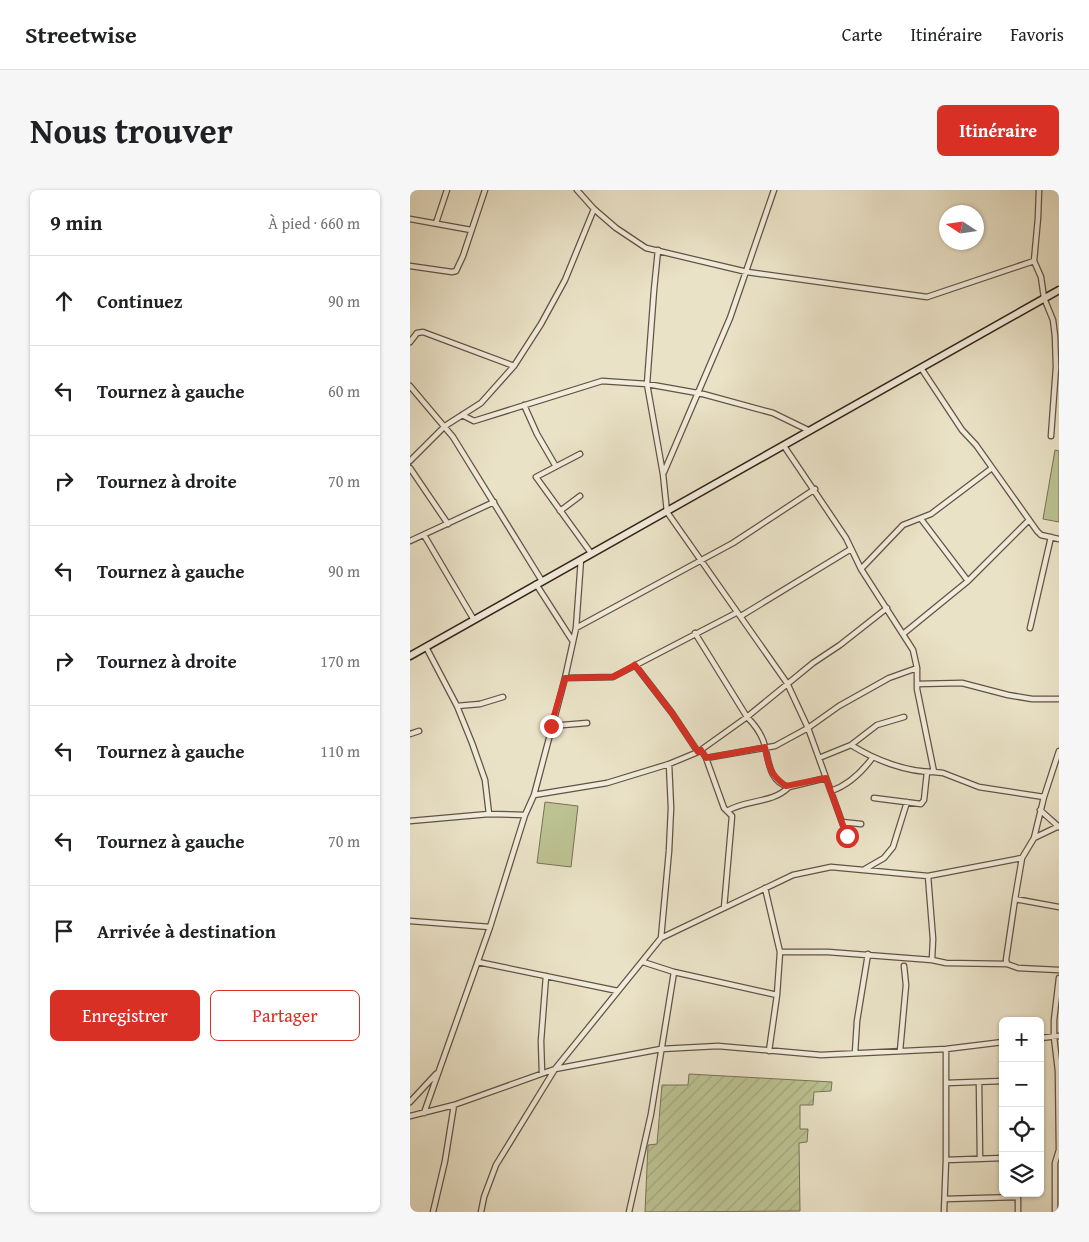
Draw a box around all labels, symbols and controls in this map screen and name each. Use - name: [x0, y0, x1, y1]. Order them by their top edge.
- text: Streetwise: [25, 17, 137, 52]
- text: Carte: [842, 21, 882, 48]
- text: Itinéraire: [910, 21, 982, 48]
- text: Favoris: [1010, 21, 1064, 48]
- text: Nous trouver: [30, 105, 233, 156]
- button: Itinéraire: [937, 105, 1059, 156]
- north arrow: [939, 205, 984, 250]
- text: 9 min: [50, 207, 102, 238]
- text: À pied · 660 m: [268, 211, 360, 235]
- icon: ahead: [50, 287, 78, 315]
- text: Continuez: [97, 287, 183, 315]
- text: 90 m: [328, 289, 360, 313]
- icon: left: [50, 377, 78, 405]
- text: Tournez à gauche: [97, 377, 245, 405]
- text: 60 m: [328, 379, 360, 403]
- icon: right: [50, 467, 78, 495]
- text: Tournez à droite: [97, 467, 237, 495]
- text: 70 m: [328, 469, 360, 493]
- icon: left: [50, 557, 78, 585]
- text: Tournez à gauche: [97, 557, 245, 585]
- text: 90 m: [328, 559, 360, 583]
- icon: right: [50, 647, 78, 675]
- text: Tournez à droite: [97, 647, 237, 675]
- text: 170 m: [320, 649, 360, 673]
- route end: [540, 715, 563, 738]
- icon: left: [50, 737, 78, 765]
- text: Tournez à gauche: [97, 737, 245, 765]
- text: 110 m: [320, 739, 360, 763]
- route start: [836, 825, 859, 848]
- icon: left: [50, 827, 78, 855]
- text: Tournez à gauche: [97, 827, 245, 855]
- text: 70 m: [328, 829, 360, 853]
- icon: arrive: [50, 917, 78, 945]
- text: Arrivée à destination: [97, 917, 276, 945]
- button: Enregistrer: [50, 990, 200, 1041]
- button: Partager: [210, 990, 360, 1041]
- map controls: [999, 1017, 1044, 1197]
- button: +: [999, 1017, 1044, 1062]
- button: −: [999, 1062, 1044, 1107]
- button: locate: [999, 1107, 1044, 1152]
- button: layers: [999, 1152, 1044, 1197]

